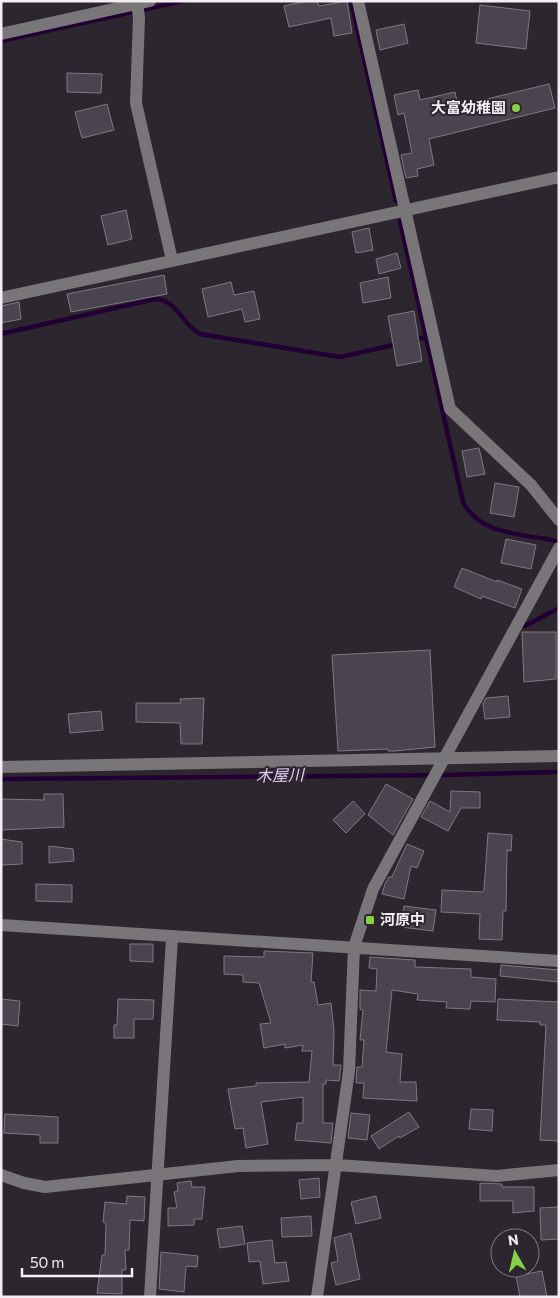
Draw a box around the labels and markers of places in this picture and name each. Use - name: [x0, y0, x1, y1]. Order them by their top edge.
- place label: 大富幼稚園: [431, 98, 506, 116]
- marker: 大富幼稚園: [510, 102, 522, 114]
- place label: 河原中: [380, 910, 425, 928]
- marker: 河原中: [364, 914, 376, 926]

